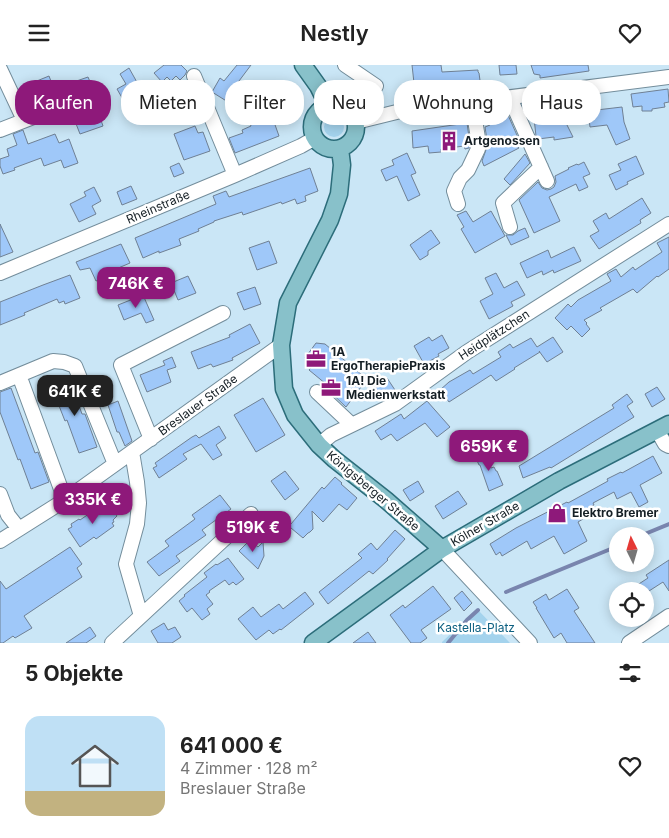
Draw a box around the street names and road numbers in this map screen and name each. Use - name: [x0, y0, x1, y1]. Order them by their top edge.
- street label: Rheinstraße: [124, 186, 192, 227]
- street label: Heidplätzchen: [455, 306, 532, 363]
- street label: Breslauer Straße: [155, 371, 240, 438]
- street label: Königsberger Straße: [324, 447, 423, 534]
- street label: Kölner Straße: [448, 498, 522, 549]

